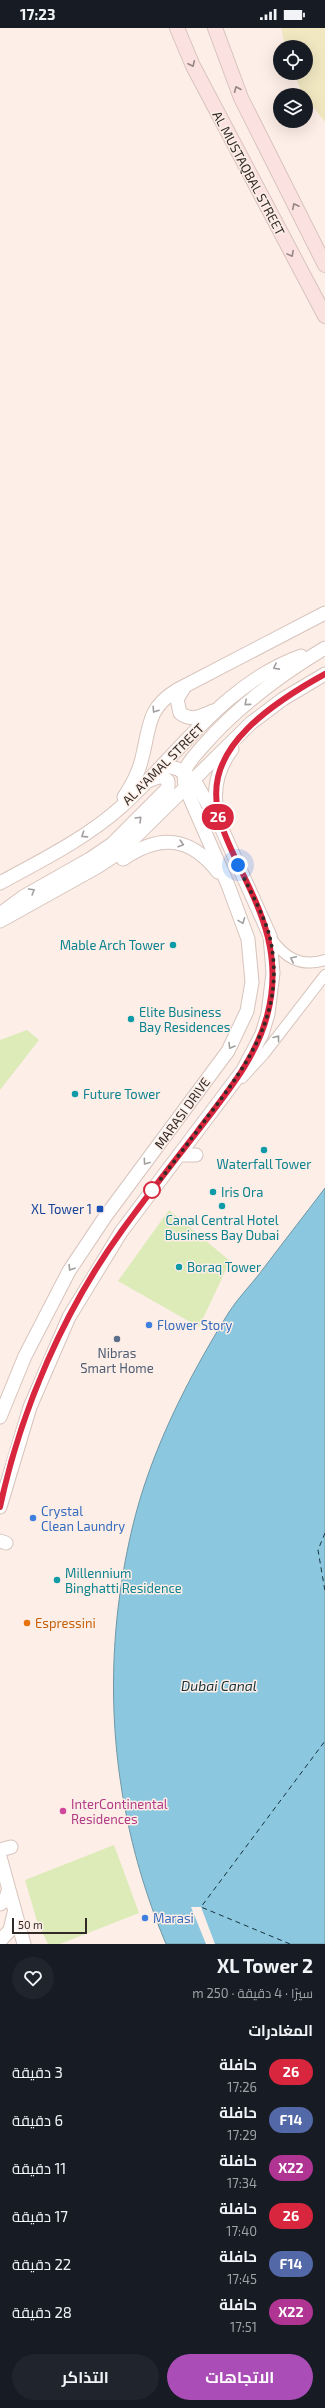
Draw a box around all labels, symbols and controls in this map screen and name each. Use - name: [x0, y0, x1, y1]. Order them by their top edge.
- text: 17:23: [20, 5, 55, 23]
- map controls: [273, 40, 313, 128]
- button: locate: [273, 40, 313, 80]
- one-way arrow: [187, 60, 195, 67]
- one-way arrow: [234, 86, 242, 94]
- button: layers: [273, 88, 313, 128]
- street label: AL MUSTAQBAL STREET: [209, 108, 289, 238]
- one-way arrow: [292, 202, 300, 210]
- one-way arrow: [286, 250, 294, 257]
- one-way arrow: [272, 662, 280, 670]
- one-way arrow: [245, 698, 252, 705]
- one-way arrow: [153, 706, 160, 713]
- street label: AL A'AMAL STREET: [119, 720, 207, 808]
- line badge: 26: [200, 804, 236, 830]
- text: 26: [210, 808, 226, 825]
- one-way arrow: [134, 816, 142, 824]
- one-way arrow: [81, 830, 88, 837]
- one-way arrow: [177, 839, 184, 848]
- your location: [228, 855, 248, 875]
- one-way arrow: [28, 889, 35, 896]
- one-way arrow: [238, 917, 246, 924]
- place label: Mable Arch Tower: [60, 937, 165, 953]
- marker: Mable Arch Tower: [168, 940, 178, 950]
- one-way arrow: [290, 956, 297, 964]
- place label: Elite Business Bay Residences: [139, 1004, 230, 1035]
- marker: Elite Business Bay Residences: [126, 1014, 136, 1024]
- one-way arrow: [272, 1036, 279, 1043]
- one-way arrow: [229, 1042, 236, 1049]
- street label: MARASI DRIVE: [151, 1074, 213, 1152]
- place label: Future Tower: [83, 1086, 161, 1102]
- marker: Future Tower: [70, 1089, 80, 1099]
- marker: Waterfall Tower: [259, 1145, 269, 1155]
- place label: Waterfall Tower: [217, 1156, 311, 1172]
- one-way arrow: [143, 1158, 151, 1165]
- unlabelled marker: [143, 1181, 161, 1199]
- place label: Iris Ora: [221, 1184, 263, 1200]
- marker: Iris Ora: [208, 1187, 218, 1197]
- place label: XL Tower 1: [31, 1201, 92, 1217]
- marker: Canal Central Hotel Business Bay Dubai: [217, 1201, 227, 1211]
- marker: XL Tower 1: [95, 1204, 105, 1214]
- place label: Canal Central Hotel Business Bay Dubai: [165, 1212, 279, 1243]
- place label: Boraq Tower: [187, 1259, 261, 1275]
- marker: Boraq Tower: [174, 1262, 184, 1272]
- one-way arrow: [69, 1264, 76, 1271]
- place label: Flower Story: [157, 1317, 232, 1333]
- marker: Flower Story: [144, 1320, 154, 1330]
- marker: Nibras Smart Home: [112, 1334, 122, 1344]
- place label: Nibras Smart Home: [80, 1345, 154, 1376]
- place label: Crystal Clean Laundry: [41, 1503, 125, 1534]
- marker: Crystal Clean Laundry: [28, 1513, 38, 1523]
- place label: Millennium Binghatti Residence: [65, 1565, 182, 1596]
- marker: Millennium Binghatti Residence: [52, 1575, 62, 1585]
- place label: Espressini: [35, 1615, 96, 1631]
- marker: Espressini: [22, 1618, 32, 1628]
- water label: Dubai Canal: [181, 1677, 257, 1694]
- place label: InterContinental Residences: [71, 1796, 168, 1827]
- marker: InterContinental Residences: [58, 1806, 68, 1816]
- place label: Marasi: [153, 1910, 194, 1926]
- marker: Marasi: [140, 1913, 150, 1923]
- scale bar: [12, 1916, 87, 1935]
- text: 50 m: [18, 1918, 43, 1931]
- text: XL Tower 2: [217, 1954, 313, 1977]
- button: heart: [12, 1957, 54, 1999]
- text: سيرًا · 4 دقيقة · 250 m: [192, 1985, 313, 2001]
- text: المغادرات: [248, 2021, 313, 2039]
- text: حافلة: [219, 2055, 257, 2073]
- text: 3 دقيقة: [12, 2063, 63, 2081]
- text: 26: [283, 2063, 299, 2080]
- text: 17:26: [227, 2079, 257, 2095]
- text: حافلة: [219, 2103, 257, 2121]
- text: 6 دقيقة: [12, 2111, 63, 2129]
- text: F14: [280, 2111, 302, 2128]
- text: 17:29: [227, 2127, 257, 2143]
- text: حافلة: [219, 2151, 257, 2169]
- text: 11 دقيقة: [12, 2159, 66, 2177]
- text: X22: [278, 2159, 304, 2176]
- text: 17:34: [227, 2175, 257, 2191]
- text: حافلة: [219, 2199, 257, 2217]
- text: 17 دقيقة: [12, 2207, 68, 2225]
- text: 26: [283, 2207, 299, 2224]
- text: 17:40: [226, 2223, 257, 2239]
- text: حافلة: [219, 2247, 257, 2265]
- text: 22 دقيقة: [12, 2255, 71, 2273]
- text: F14: [280, 2255, 302, 2272]
- text: 17:45: [227, 2271, 257, 2287]
- text: حافلة: [219, 2295, 257, 2313]
- text: 28 دقيقة: [12, 2303, 72, 2321]
- text: X22: [278, 2303, 304, 2320]
- text: 17:51: [230, 2319, 257, 2335]
- button: التذاكر: [12, 2354, 159, 2400]
- button: الاتجاهات: [167, 2354, 313, 2400]

